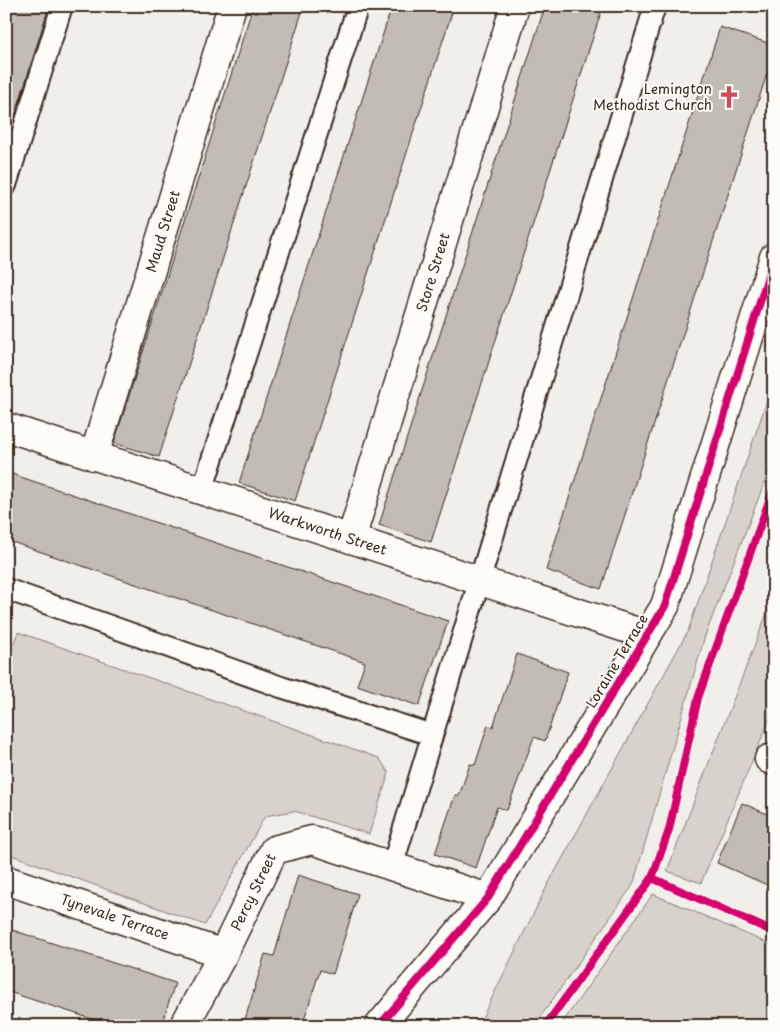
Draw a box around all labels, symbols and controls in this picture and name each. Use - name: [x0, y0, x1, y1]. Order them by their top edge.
- place label: Lemington Methodist Church: [593, 78, 712, 115]
- church icon: Lemington Methodist Church: [716, 84, 742, 110]
- street label: Maud Street: [140, 187, 185, 275]
- street label: Store Street: [411, 230, 455, 314]
- street label: Warkworth Street: [266, 502, 390, 560]
- street label: Loraine Terrace: [580, 610, 653, 712]
- street label: Percy Street: [225, 849, 281, 934]
- street label: Tynevale Terrace: [58, 888, 172, 945]

